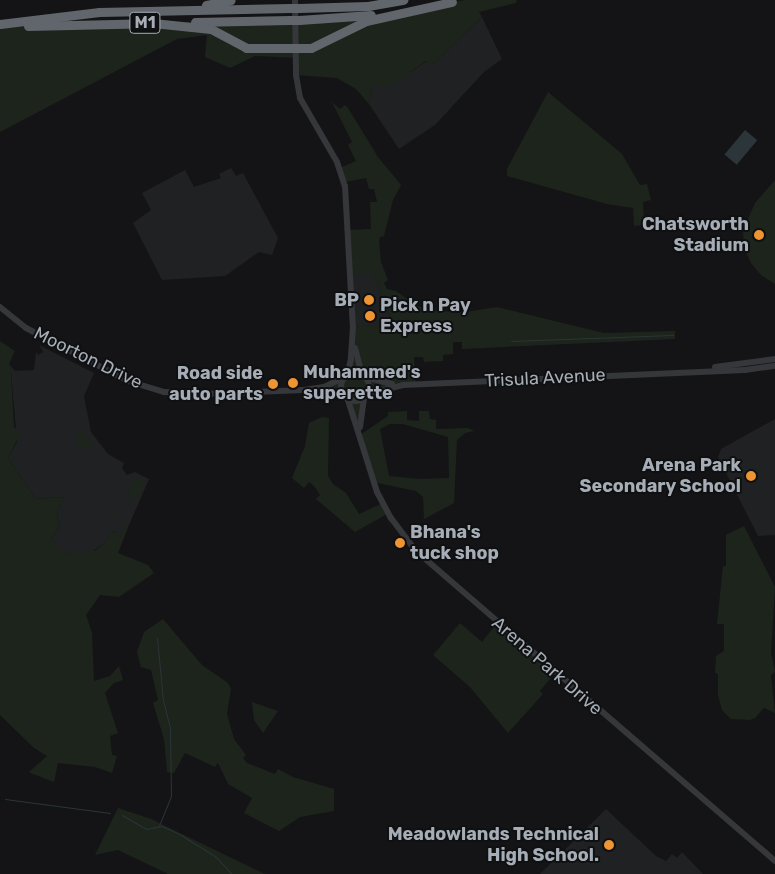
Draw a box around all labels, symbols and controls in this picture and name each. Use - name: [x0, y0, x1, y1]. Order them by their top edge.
- road number: M1: [129, 9, 161, 36]
- place label: Chatsworth Stadium: [642, 214, 749, 256]
- marker: Chatsworth Stadium: [753, 229, 765, 241]
- place label: BP: [334, 289, 359, 311]
- marker: BP: [363, 294, 375, 306]
- place label: Pick n Pay Express: [380, 295, 471, 338]
- marker: Pick n Pay Express: [364, 310, 376, 322]
- street label: Moorton Drive: [30, 322, 146, 394]
- place label: Muhammed's superette: [303, 362, 421, 404]
- place label: Road side auto parts: [169, 363, 263, 406]
- street label: Trisula Avenue: [484, 364, 606, 392]
- marker: Muhammed's superette: [287, 377, 299, 389]
- marker: Road side auto parts: [267, 378, 279, 390]
- place label: Arena Park Secondary School: [579, 455, 741, 498]
- marker: Arena Park Secondary School: [745, 470, 757, 482]
- place label: Bhana's tuck shop: [410, 522, 499, 564]
- marker: Bhana's tuck shop: [394, 537, 406, 549]
- street label: Arena Park Drive: [487, 612, 607, 720]
- place label: Meadowlands Technical High School.: [387, 824, 599, 866]
- marker: Meadowlands Technical High School.: [603, 839, 615, 851]

